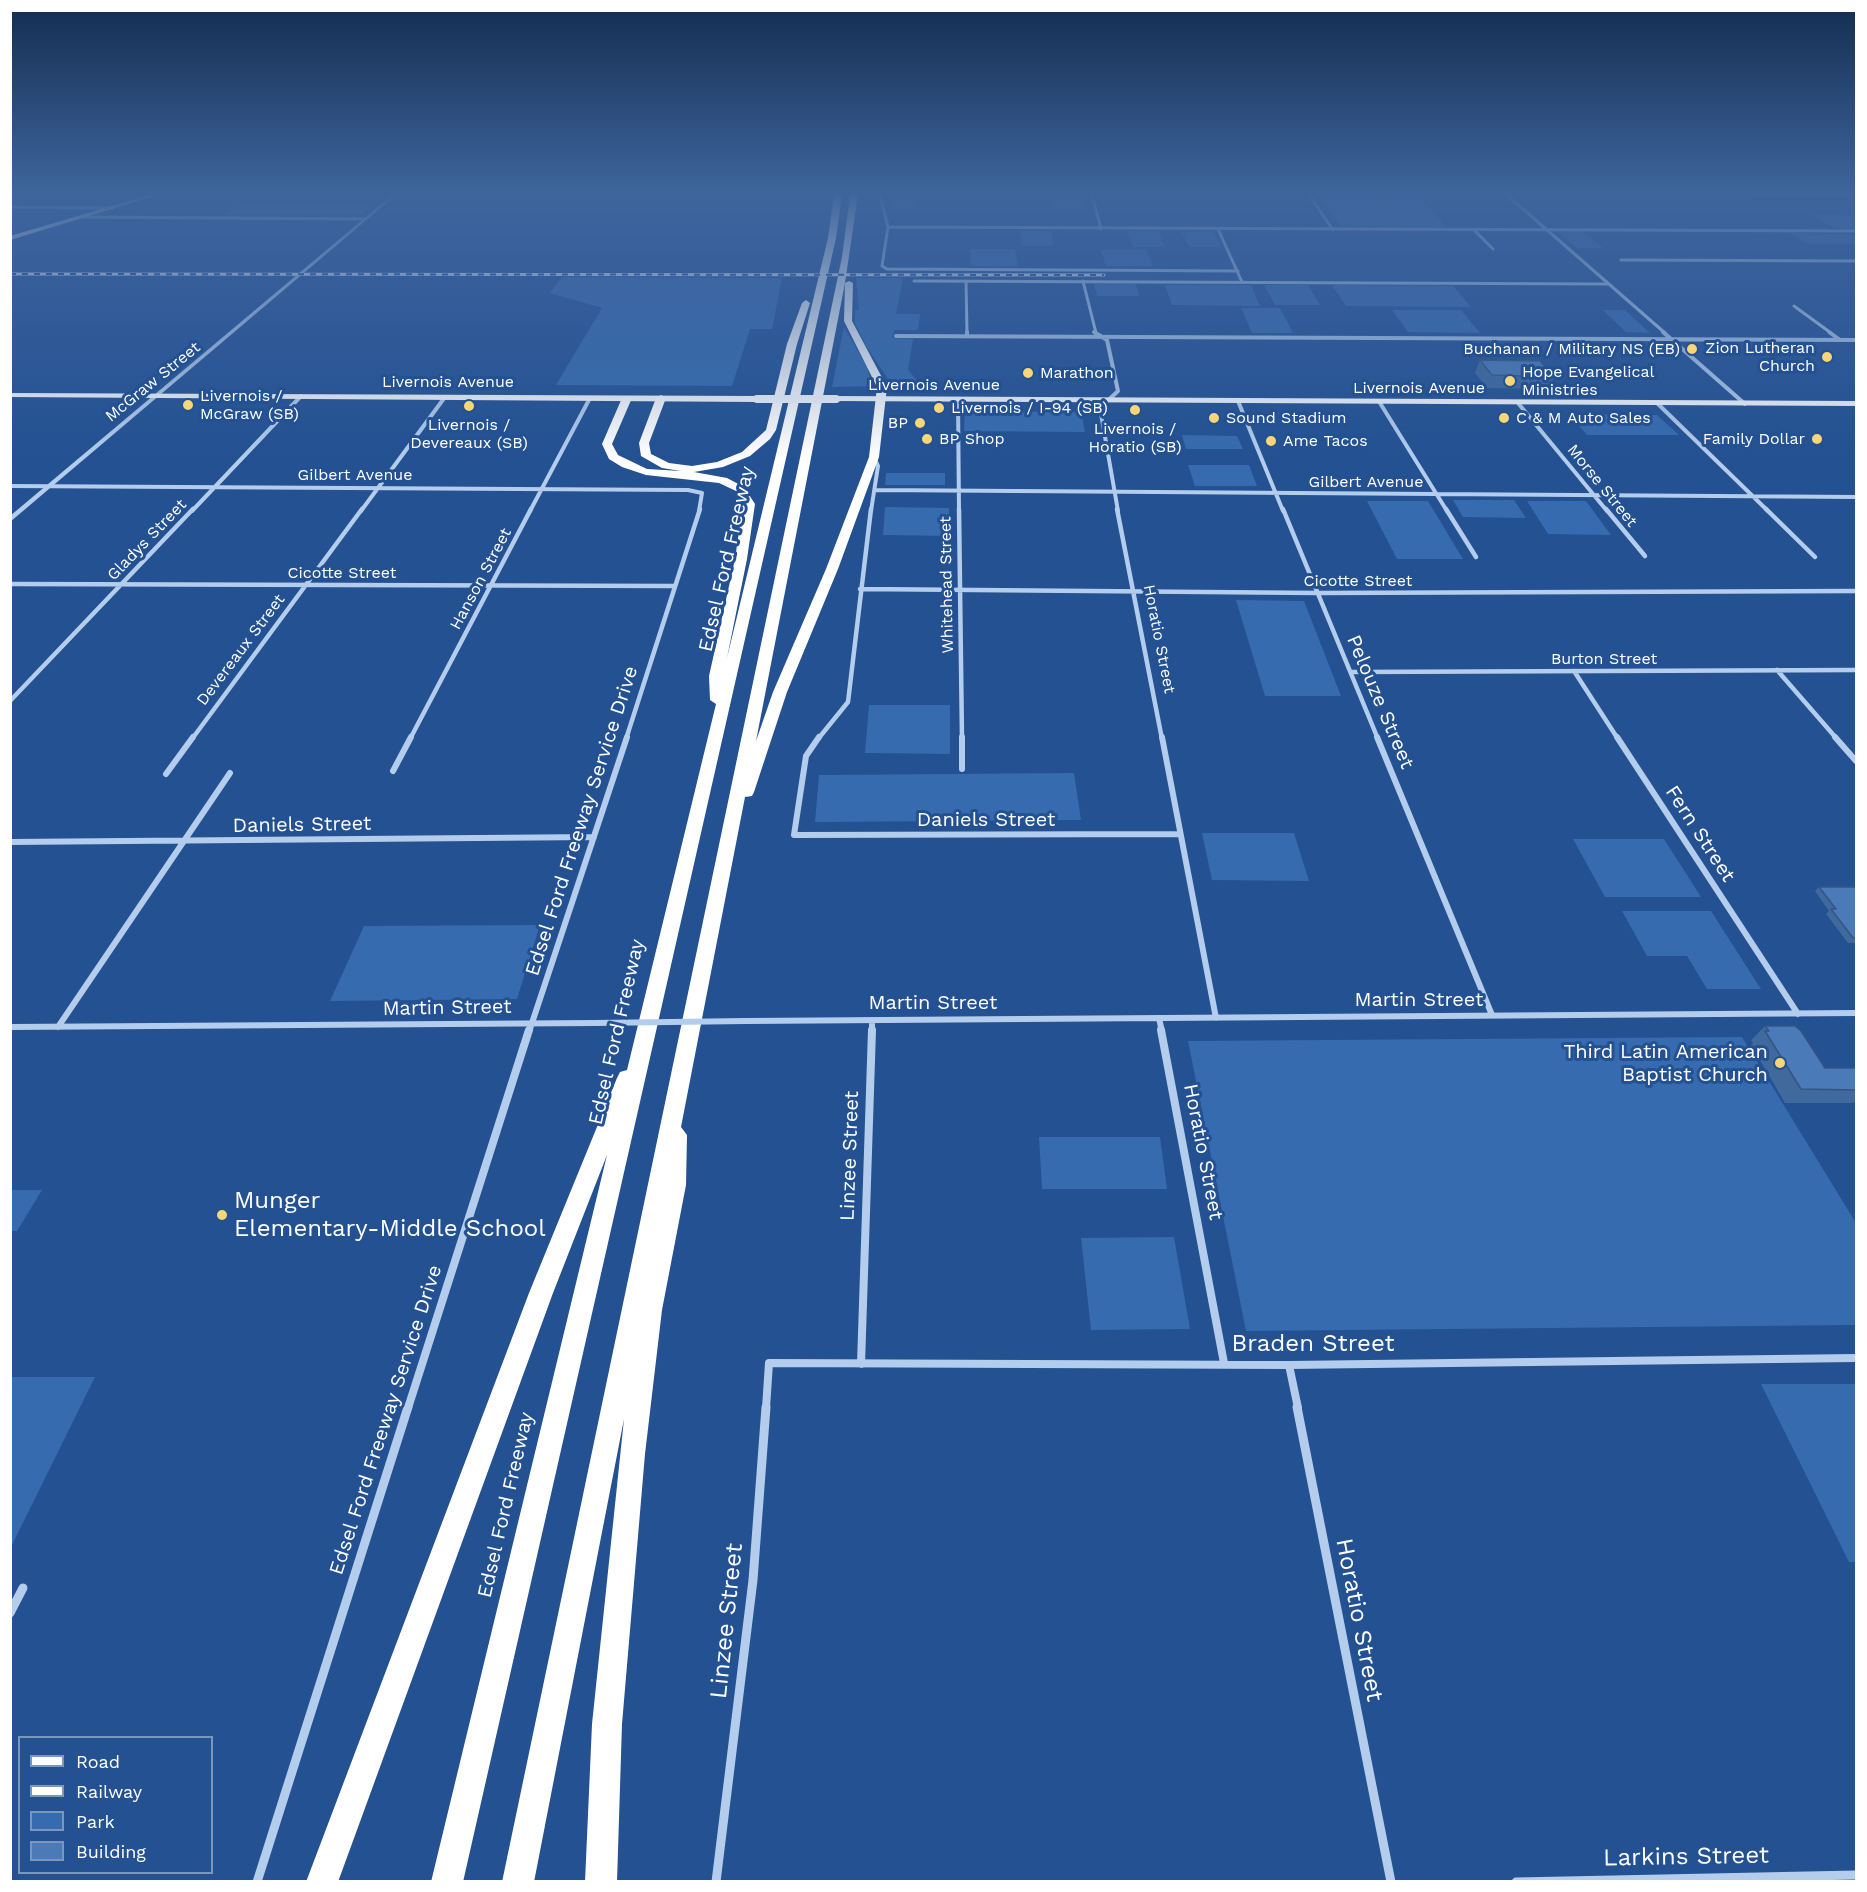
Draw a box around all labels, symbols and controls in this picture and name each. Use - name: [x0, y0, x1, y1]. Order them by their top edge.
- street label: McGraw Street: [102, 338, 204, 426]
- place label: Zion Lutheran Church: [1705, 338, 1815, 376]
- place label: Buchanan / Military NS (EB): [1463, 339, 1680, 359]
- marker: Buchanan / Military NS (EB): [1685, 342, 1699, 356]
- marker: Zion Lutheran Church: [1820, 350, 1834, 364]
- place label: Hope Evangelical Ministries: [1522, 362, 1655, 400]
- place label: Marathon: [1040, 363, 1114, 383]
- marker: Marathon: [1021, 366, 1035, 380]
- street label: Livernois Avenue: [382, 372, 514, 392]
- marker: Hope Evangelical Ministries: [1503, 374, 1517, 388]
- street label: Livernois Avenue: [868, 375, 1000, 395]
- street label: Livernois Avenue: [1353, 378, 1485, 398]
- place label: Livernois / McGraw (SB): [200, 386, 299, 424]
- marker: Livernois / McGraw (SB): [181, 398, 195, 412]
- place label: Livernois / I-94 (SB): [951, 398, 1108, 418]
- marker: Livernois / Devereaux (SB): [462, 399, 476, 413]
- marker: Livernois / I-94 (SB): [932, 401, 946, 415]
- marker: Livernois / Horatio (SB): [1128, 403, 1142, 417]
- place label: Sound Stadium: [1226, 408, 1347, 428]
- place label: C & M Auto Sales: [1516, 408, 1651, 428]
- marker: Sound Stadium: [1207, 411, 1221, 425]
- marker: C & M Auto Sales: [1497, 411, 1511, 425]
- place label: BP: [888, 413, 908, 433]
- place label: Livernois / Devereaux (SB): [410, 415, 528, 453]
- marker: BP: [913, 416, 927, 430]
- place label: Livernois / Horatio (SB): [1088, 419, 1182, 457]
- place label: BP Shop: [939, 429, 1004, 449]
- place label: Family Dollar: [1703, 429, 1805, 449]
- place label: Ame Tacos: [1283, 431, 1368, 451]
- marker: BP Shop: [920, 432, 934, 446]
- marker: Family Dollar: [1810, 432, 1824, 446]
- marker: Ame Tacos: [1264, 434, 1278, 448]
- street label: Morse Street: [1563, 441, 1641, 531]
- street label: Edsel Ford Freeway: [694, 464, 760, 654]
- street label: Gilbert Avenue: [298, 465, 412, 485]
- street label: Gilbert Avenue: [1309, 472, 1423, 492]
- street label: Gladys Street: [103, 495, 191, 585]
- street label: Whitehead Street: [936, 516, 958, 654]
- street label: Hanson Street: [446, 525, 516, 633]
- street label: Cicotte Street: [288, 563, 396, 583]
- street label: Cicotte Street: [1304, 571, 1412, 591]
- street label: Horatio Street: [1139, 583, 1179, 695]
- street label: Devereaux Street: [193, 590, 289, 710]
- street label: Pelouze Street: [1341, 631, 1419, 773]
- street label: Burton Street: [1551, 649, 1657, 669]
- street label: Edsel Ford Freeway Service Drive: [520, 663, 644, 979]
- street label: Fern Street: [1660, 781, 1740, 887]
- street label: Daniels Street: [917, 808, 1055, 832]
- street label: Daniels Street: [232, 812, 372, 838]
- street label: Edsel Ford Freeway: [584, 937, 650, 1127]
- street label: Martin Street: [1355, 988, 1483, 1012]
- street label: Martin Street: [869, 991, 997, 1015]
- street label: Martin Street: [382, 995, 512, 1021]
- place label: Third Latin American Baptist Church: [1563, 1040, 1768, 1087]
- marker: Third Latin American Baptist Church: [1773, 1056, 1787, 1070]
- street label: Horatio Street: [1178, 1082, 1228, 1222]
- street label: Linzee Street: [836, 1090, 864, 1222]
- place label: Munger Elementary-Middle School: [234, 1187, 546, 1243]
- marker: Munger Elementary-Middle School: [215, 1208, 229, 1222]
- street label: Edsel Ford Freeway Service Drive: [324, 1262, 448, 1578]
- street label: Braden Street: [1232, 1330, 1394, 1358]
- street label: Edsel Ford Freeway: [473, 1410, 539, 1600]
- street label: Horatio Street: [1329, 1536, 1389, 1704]
- street label: Linzee Street: [705, 1542, 749, 1700]
- legend: [18, 1736, 213, 1874]
- text: Road: [76, 1751, 120, 1772]
- text: Railway: [76, 1781, 142, 1802]
- text: Park: [76, 1811, 115, 1832]
- text: Building: [76, 1841, 146, 1862]
- street label: Larkins Street: [1603, 1841, 1769, 1873]

